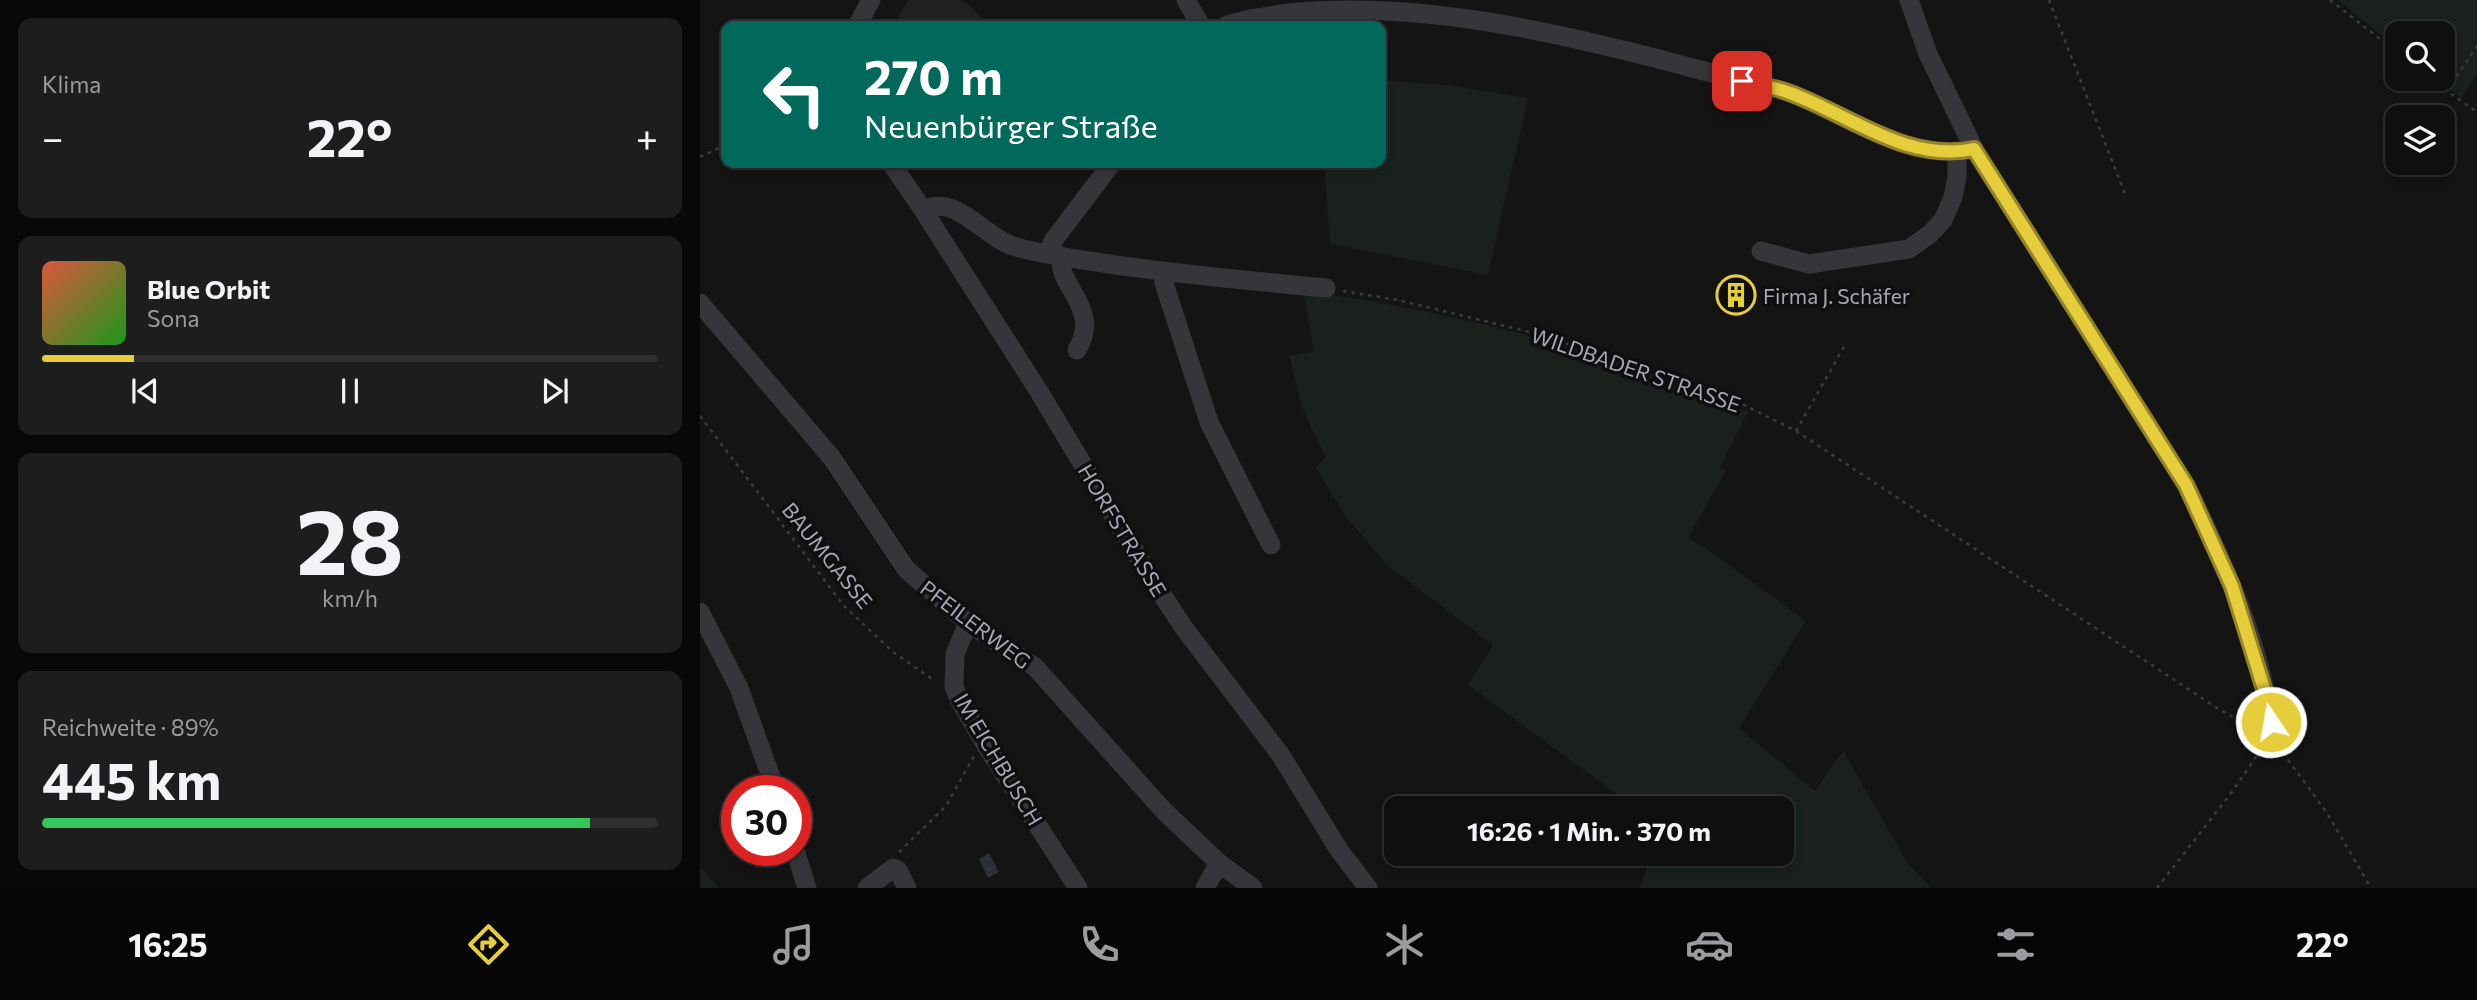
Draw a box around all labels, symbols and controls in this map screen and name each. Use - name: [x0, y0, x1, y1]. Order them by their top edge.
- map controls: [2385, 21, 2455, 175]
- button: search: [2385, 21, 2455, 91]
- text: 270 m: [864, 45, 1003, 105]
- icon: left: [749, 49, 840, 140]
- pin: [1712, 51, 1772, 111]
- icon: arrive: [1723, 62, 1761, 100]
- text: Klima: [42, 70, 101, 98]
- text: 22°: [307, 104, 392, 168]
- text: Neuenbürger Straße: [864, 105, 1158, 145]
- button: layers: [2385, 105, 2455, 175]
- text: −: [42, 113, 64, 160]
- text: +: [636, 113, 658, 160]
- text: Blue Orbit: [147, 273, 270, 304]
- building icon: Firma J. Schäfer: [1715, 274, 1757, 316]
- place label: Firma J. Schäfer: [1763, 283, 1910, 308]
- text: Sona: [147, 304, 199, 332]
- street label: WILDBADER STRASSE: [1528, 321, 1744, 417]
- icon: previous: [126, 372, 164, 410]
- icon: pause: [331, 372, 369, 410]
- icon: next: [536, 372, 574, 410]
- street label: HORFSTRASSE: [1074, 459, 1172, 601]
- text: 28: [296, 482, 404, 594]
- street label: BAUMGASSE: [778, 497, 878, 613]
- street label: PFEILERWEG: [916, 575, 1036, 673]
- text: km/h: [322, 584, 378, 612]
- position arrow: [2234, 685, 2308, 759]
- street label: IM EICHBUSCH: [950, 688, 1048, 830]
- text: Reichweite · 89%: [42, 713, 219, 741]
- text: 445 km: [42, 747, 221, 811]
- speed limit sign: 30: [721, 775, 812, 866]
- text: 16:26 · 1 Min. · 370 m: [1467, 815, 1711, 846]
- icon: directions: [464, 920, 513, 969]
- icon: music: [769, 920, 818, 969]
- icon: phone: [1075, 920, 1124, 969]
- icon: climate: [1380, 920, 1429, 969]
- icon: car: [1685, 920, 1734, 969]
- icon: filters: [1991, 920, 2040, 969]
- text: 16:25: [128, 924, 208, 964]
- text: 22°: [2296, 924, 2349, 964]

